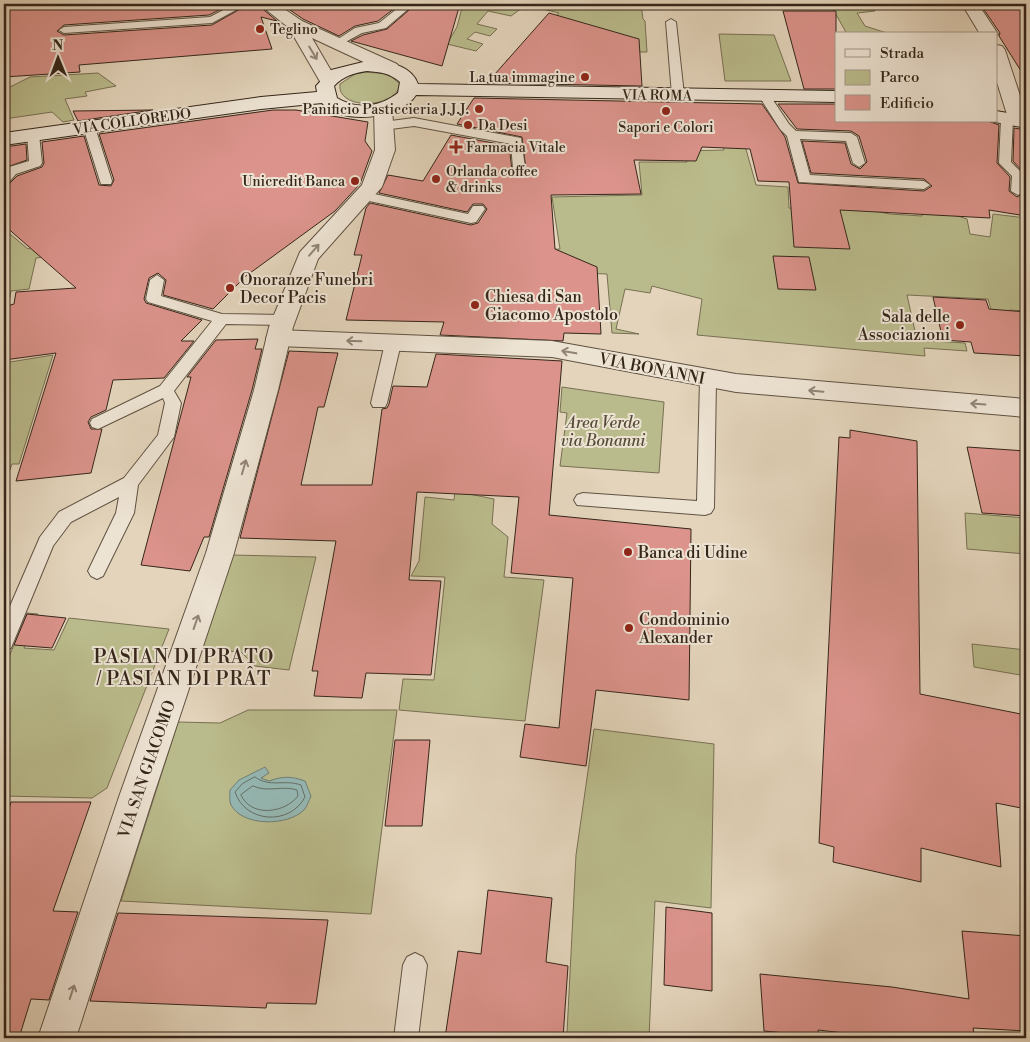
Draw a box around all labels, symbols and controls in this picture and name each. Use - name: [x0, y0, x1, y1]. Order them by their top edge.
- place label: Teglino: [270, 21, 318, 39]
- marker: Teglino: [254, 23, 266, 35]
- north arrow: [32, 32, 82, 82]
- legend: [835, 32, 998, 122]
- text: N: [52, 37, 63, 55]
- text: Strada: [880, 44, 924, 63]
- one-way arrow: [308, 45, 318, 59]
- text: Parco: [880, 68, 919, 87]
- place label: La tua immagine: [469, 69, 575, 87]
- marker: La tua immagine: [579, 71, 591, 83]
- street label: VIA ROMA: [621, 86, 693, 106]
- text: Edificio: [880, 94, 934, 113]
- place label: Panificio Pasticcieria J.J.J.: [302, 101, 469, 119]
- marker: Panificio Pasticcieria J.J.J.: [473, 103, 485, 115]
- street label: VIA COLLOREDO: [71, 105, 192, 139]
- marker: Sapori e Colori: [660, 105, 672, 117]
- place label: Da Desi: [478, 117, 528, 135]
- marker: Da Desi: [462, 119, 474, 131]
- place label: Sapori e Colori: [618, 119, 714, 137]
- place label: Farmacia Vitale: [466, 139, 566, 157]
- marker: Farmacia Vitale: [450, 141, 462, 153]
- place label: Orlanda coffee & drinks: [446, 163, 538, 197]
- place label: Unicredit Banca: [242, 173, 346, 191]
- marker: Orlanda coffee & drinks: [430, 173, 442, 185]
- marker: Unicredit Banca: [349, 175, 361, 187]
- one-way arrow: [308, 244, 319, 257]
- place label: Onoranze Funebri Decor Pacis: [240, 270, 373, 308]
- marker: Onoranze Funebri Decor Pacis: [224, 282, 236, 294]
- place label: Chiesa di San Giacomo Apostolo: [485, 287, 618, 325]
- marker: Chiesa di San Giacomo Apostolo: [469, 299, 481, 311]
- place label: Sala delle Associazioni: [857, 307, 950, 345]
- marker: Sala delle Associazioni: [954, 319, 966, 331]
- one-way arrow: [347, 336, 363, 346]
- one-way arrow: [561, 347, 577, 357]
- street label: VIA BONANNI: [596, 349, 707, 389]
- one-way arrow: [808, 386, 824, 395]
- one-way arrow: [970, 400, 986, 409]
- park label: Area Verde via Bonanni: [560, 413, 646, 451]
- one-way arrow: [240, 460, 250, 476]
- place label: Banca di Udine: [637, 543, 748, 563]
- marker: Banca di Udine: [622, 546, 634, 558]
- place label: Condominio Alexander: [638, 610, 730, 648]
- one-way arrow: [192, 615, 201, 631]
- marker: Condominio Alexander: [623, 622, 635, 634]
- district label: PASIAN DI PRATO / PASIAN DI PRÂT: [94, 645, 274, 691]
- street label: VIA SAN GIACOMO: [114, 698, 180, 842]
- one-way arrow: [68, 985, 77, 1000]

